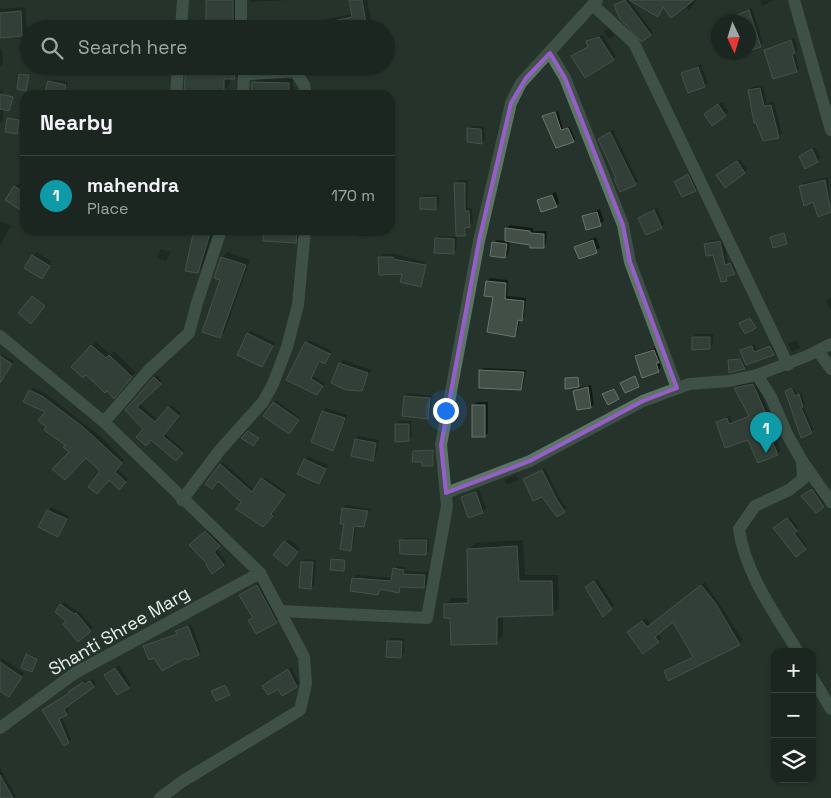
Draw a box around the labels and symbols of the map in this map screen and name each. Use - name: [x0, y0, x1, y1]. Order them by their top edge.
- north arrow: [711, 15, 756, 60]
- your location: [433, 398, 459, 424]
- pin: 1: [750, 412, 782, 453]
- street label: Shanti Shree Marg: [44, 581, 193, 680]

